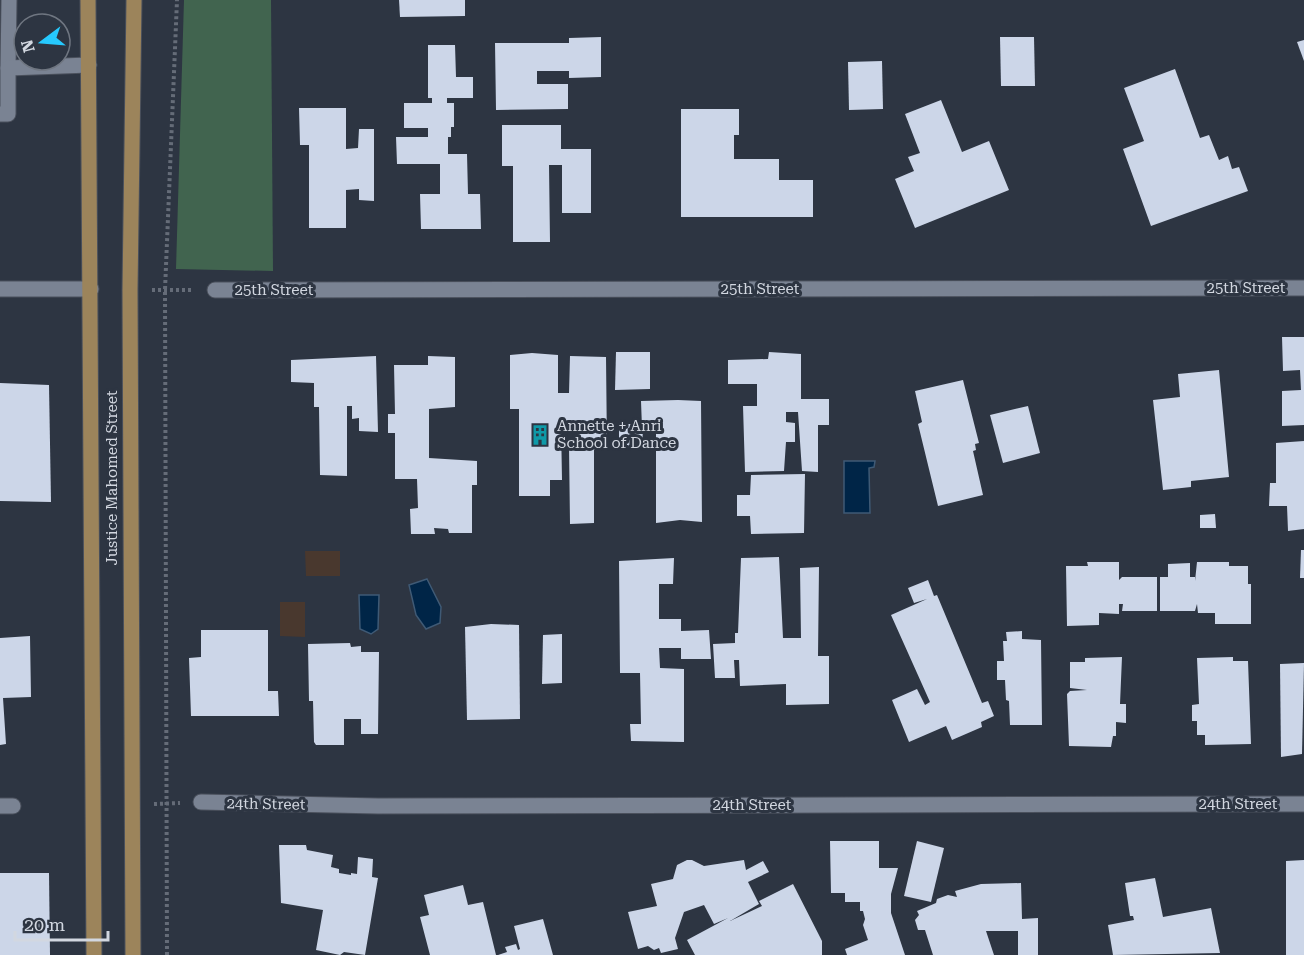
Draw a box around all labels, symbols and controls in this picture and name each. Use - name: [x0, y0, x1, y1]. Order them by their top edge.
- north arrow: [12, 12, 72, 72]
- text: N: [17, 37, 39, 55]
- street label: 25th Street: [1207, 279, 1286, 297]
- street label: 25th Street: [721, 280, 800, 298]
- street label: 25th Street: [235, 281, 314, 299]
- street label: Justice Mahomed Street: [103, 390, 121, 566]
- place label: Annette + Anri School of Dance: [557, 417, 676, 452]
- building icon: Annette + Anri School of Dance: [528, 423, 552, 447]
- street label: 24th Street: [226, 794, 306, 814]
- street label: 24th Street: [1199, 795, 1278, 813]
- street label: 24th Street: [713, 796, 792, 814]
- scale bar: [15, 904, 108, 942]
- text: 20 m: [24, 914, 65, 935]

